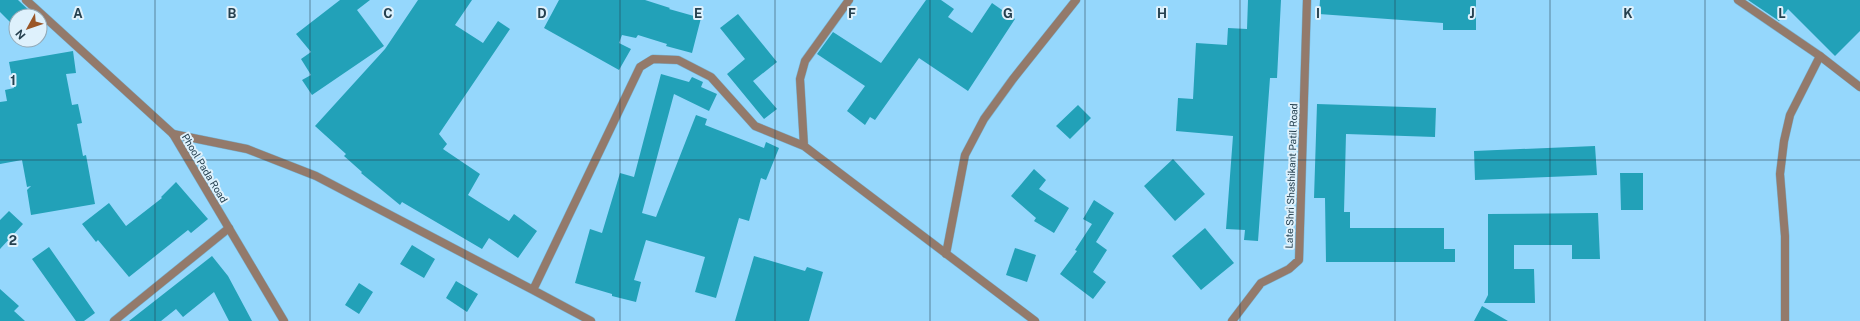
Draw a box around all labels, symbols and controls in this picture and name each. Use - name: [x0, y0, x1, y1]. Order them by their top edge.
- text: A: [73, 6, 83, 21]
- text: B: [228, 6, 237, 21]
- text: C: [383, 6, 393, 21]
- text: D: [537, 6, 547, 21]
- text: E: [694, 6, 702, 21]
- text: F: [848, 6, 856, 21]
- text: G: [1003, 6, 1013, 21]
- text: H: [1157, 6, 1167, 21]
- text: I: [1316, 6, 1320, 21]
- text: J: [1469, 6, 1475, 21]
- text: K: [1623, 6, 1633, 21]
- text: L: [1778, 6, 1786, 21]
- north arrow: [8, 8, 48, 48]
- text: N: [13, 27, 28, 42]
- text: 1: [10, 73, 16, 88]
- street label: Late Shri Shashikant Patil Road: [1282, 103, 1300, 249]
- street label: Phool Pada Road: [180, 131, 230, 205]
- text: 2: [9, 233, 17, 248]

